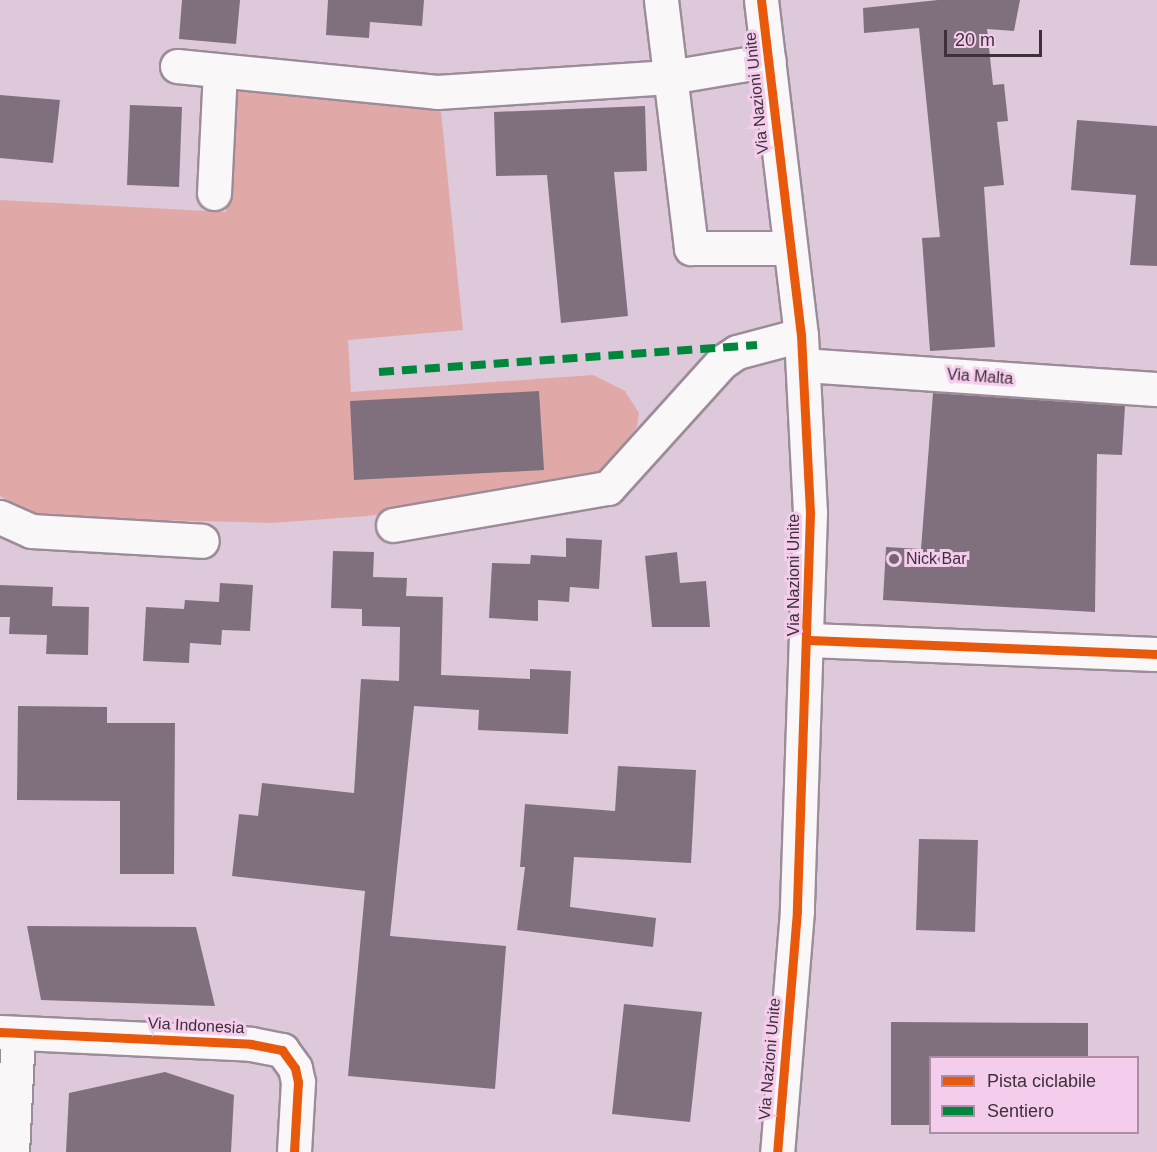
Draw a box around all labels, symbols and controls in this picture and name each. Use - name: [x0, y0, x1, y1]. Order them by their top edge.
- scale bar: [947, 18, 1044, 56]
- text: 20 m: [955, 30, 995, 50]
- street label: Via Nazioni Unite: [741, 31, 773, 155]
- street label: Via Malta: [946, 365, 1014, 389]
- street label: Via Nazioni Unite: [784, 514, 804, 636]
- place label: Nick Bar: [906, 549, 966, 569]
- marker: Nick Bar: [887, 552, 901, 566]
- street label: Via Nazioni Unite: [755, 997, 785, 1121]
- street label: Via Indonesia: [147, 1014, 245, 1038]
- legend: [929, 1056, 1139, 1134]
- text: Pista ciclabile: [987, 1071, 1096, 1091]
- text: Sentiero: [987, 1101, 1054, 1121]

